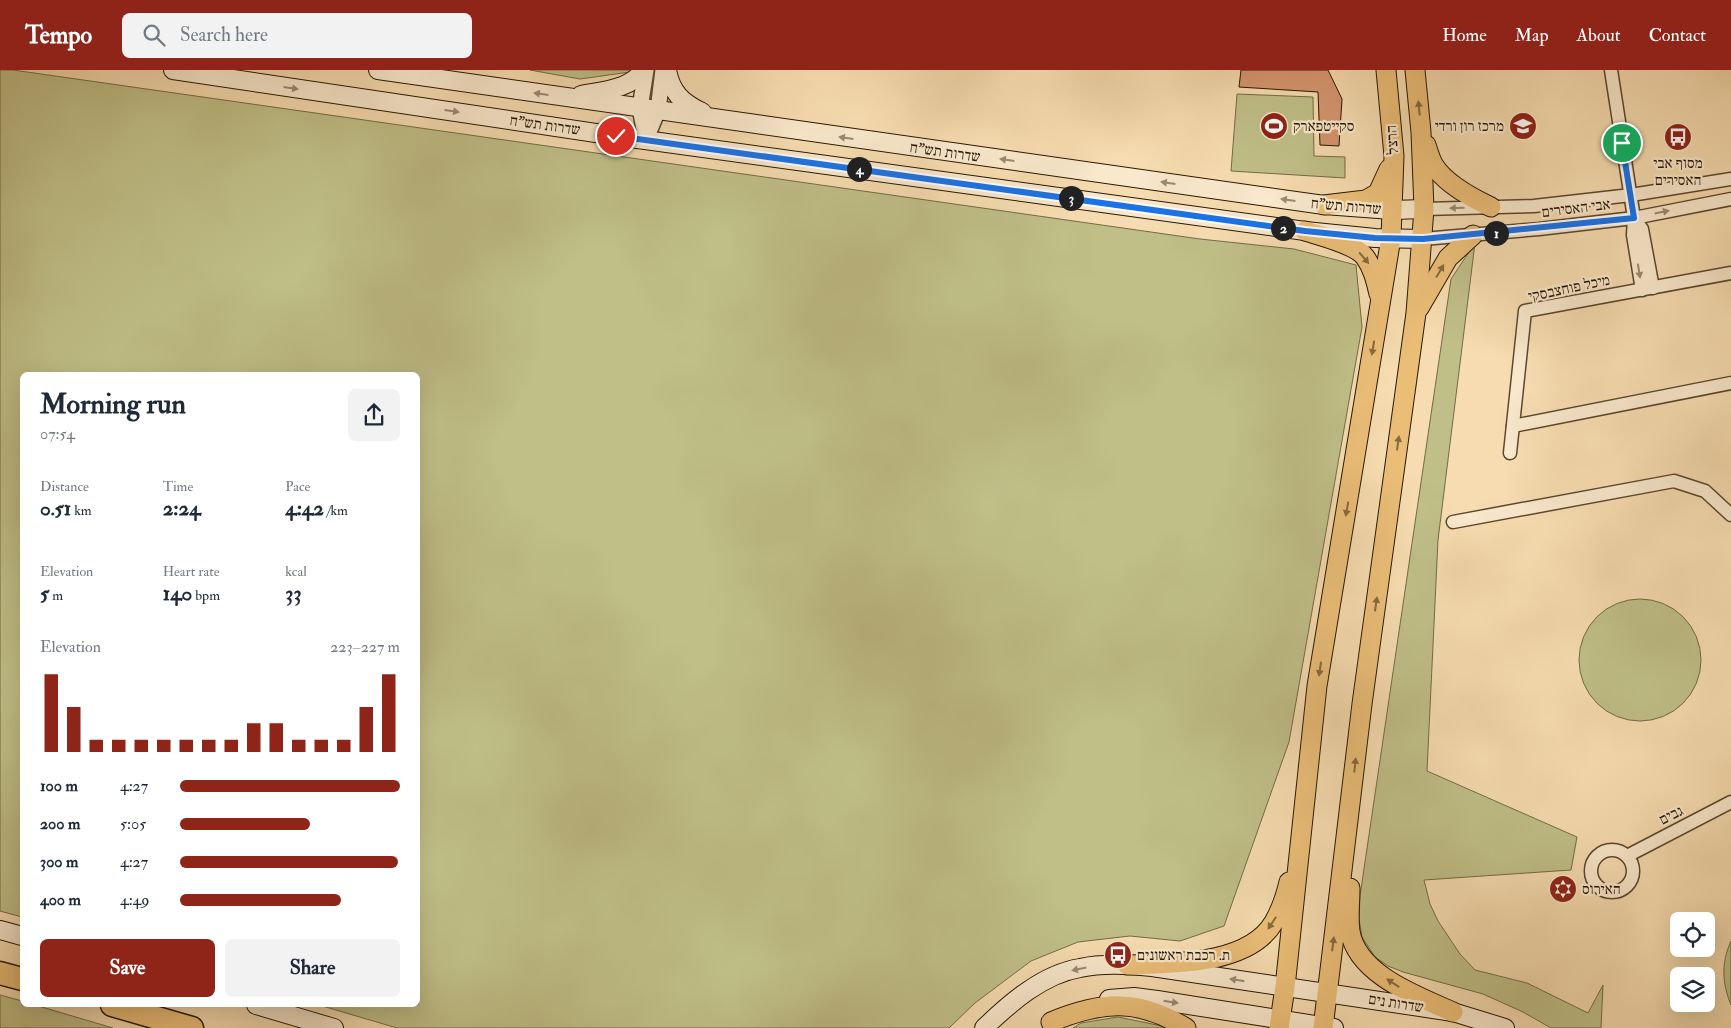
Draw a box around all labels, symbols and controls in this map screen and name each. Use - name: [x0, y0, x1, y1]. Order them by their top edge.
- search box: [122, 13, 472, 58]
- text: Tempo: [25, 20, 92, 51]
- icon: search: [140, 21, 168, 49]
- text: Search here: [180, 23, 268, 47]
- text: Home: [1442, 24, 1487, 47]
- text: Map: [1515, 24, 1549, 47]
- text: About: [1577, 24, 1621, 47]
- text: Contact: [1649, 24, 1706, 47]
- one-way arrow: [283, 84, 299, 92]
- one-way arrow: [532, 90, 548, 98]
- one-way arrow: [1415, 100, 1423, 116]
- one-way arrow: [444, 108, 460, 116]
- street label: שדרות תש"ח: [508, 111, 581, 140]
- sports icon: סקייטפארק: [1259, 111, 1289, 141]
- school or university icon: מרכז רון ורדי: [1508, 111, 1538, 141]
- pin: [595, 115, 637, 157]
- place label: סקייטפארק: [1293, 117, 1354, 136]
- place label: מרכז רון ורדי: [1435, 117, 1504, 136]
- icon: check: [602, 122, 630, 150]
- pin: [1601, 122, 1643, 164]
- bus stop icon: מסוף אבי האסירים: [1663, 122, 1693, 152]
- street label: הרצל: [1382, 125, 1403, 155]
- icon: arrive: [1608, 129, 1636, 157]
- one-way arrow: [838, 134, 854, 142]
- street label: שדרות תש"ח: [908, 138, 981, 167]
- place label: מסוף אבי האסירים: [1653, 154, 1703, 190]
- pin: 4: [846, 156, 872, 182]
- one-way arrow: [999, 156, 1015, 164]
- text: 4: [856, 161, 863, 178]
- one-way arrow: [1159, 179, 1175, 187]
- pin: 3: [1058, 186, 1084, 210]
- text: 3: [1069, 190, 1074, 207]
- street label: שדרות תש"ח: [1310, 194, 1382, 219]
- street label: אבי האסירים: [1541, 195, 1612, 222]
- one-way arrow: [1280, 196, 1296, 204]
- one-way arrow: [1448, 205, 1464, 213]
- one-way arrow: [1655, 208, 1670, 216]
- pin: 2: [1270, 216, 1296, 240]
- text: 2: [1280, 220, 1287, 237]
- pin: 1: [1484, 220, 1508, 246]
- text: 1: [1494, 225, 1499, 242]
- one-way arrow: [1358, 252, 1370, 264]
- one-way arrow: [1635, 263, 1643, 279]
- one-way arrow: [1436, 264, 1445, 277]
- street label: מיכל פוחצבסקי: [1526, 271, 1612, 306]
- one-way arrow: [1368, 340, 1376, 356]
- text: Morning run: [40, 387, 186, 422]
- button: share: [348, 389, 400, 441]
- text: 07:54: [40, 424, 75, 444]
- one-way arrow: [1394, 435, 1402, 451]
- text: Distance: [40, 478, 89, 495]
- text: Time: [163, 478, 193, 495]
- text: Pace: [285, 478, 310, 495]
- text: 0.51: [40, 495, 71, 522]
- text: 2:24: [163, 495, 200, 522]
- text: 4:42: [285, 495, 324, 522]
- one-way arrow: [1343, 501, 1351, 517]
- text: km: [71, 502, 92, 519]
- text: /km: [324, 502, 348, 519]
- text: Elevation: [40, 563, 93, 580]
- text: Heart rate: [163, 563, 220, 580]
- text: kcal: [285, 563, 307, 580]
- text: 5: [40, 580, 49, 607]
- text: 140: [163, 580, 192, 607]
- text: 33: [285, 580, 301, 607]
- text: m: [49, 587, 63, 604]
- text: bpm: [192, 587, 220, 604]
- one-way arrow: [1372, 596, 1380, 612]
- text: Elevation: [40, 637, 101, 657]
- text: 223–227 m: [330, 637, 400, 657]
- one-way arrow: [1315, 661, 1323, 677]
- one-way arrow: [1351, 757, 1359, 773]
- text: 100 m: [40, 776, 78, 796]
- text: 4:27: [120, 776, 148, 796]
- street label: גבים: [1656, 801, 1686, 829]
- text: 200 m: [40, 814, 80, 834]
- text: 5:05: [120, 814, 146, 834]
- text: 300 m: [40, 852, 78, 872]
- text: 4:27: [120, 852, 148, 872]
- synagogue icon: האירוס: [1548, 874, 1578, 904]
- place label: האירוס: [1582, 880, 1621, 899]
- text: 400 m: [40, 890, 81, 910]
- text: 4:49: [120, 890, 149, 910]
- map controls: [1670, 912, 1715, 1012]
- button: locate: [1670, 912, 1715, 957]
- one-way arrow: [1267, 916, 1276, 930]
- one-way arrow: [1329, 936, 1337, 952]
- button: Save: [40, 939, 215, 997]
- button: Share: [225, 939, 400, 997]
- bus stop icon: ת. רכבת ראשונים: [1103, 940, 1133, 970]
- place label: ת. רכבת ראשונים: [1137, 946, 1230, 965]
- one-way arrow: [1070, 965, 1086, 973]
- button: layers: [1670, 967, 1715, 1012]
- one-way arrow: [1228, 976, 1244, 984]
- one-way arrow: [1386, 979, 1400, 988]
- street label: שדרות נים: [1367, 990, 1425, 1017]
- one-way arrow: [1164, 999, 1180, 1007]

